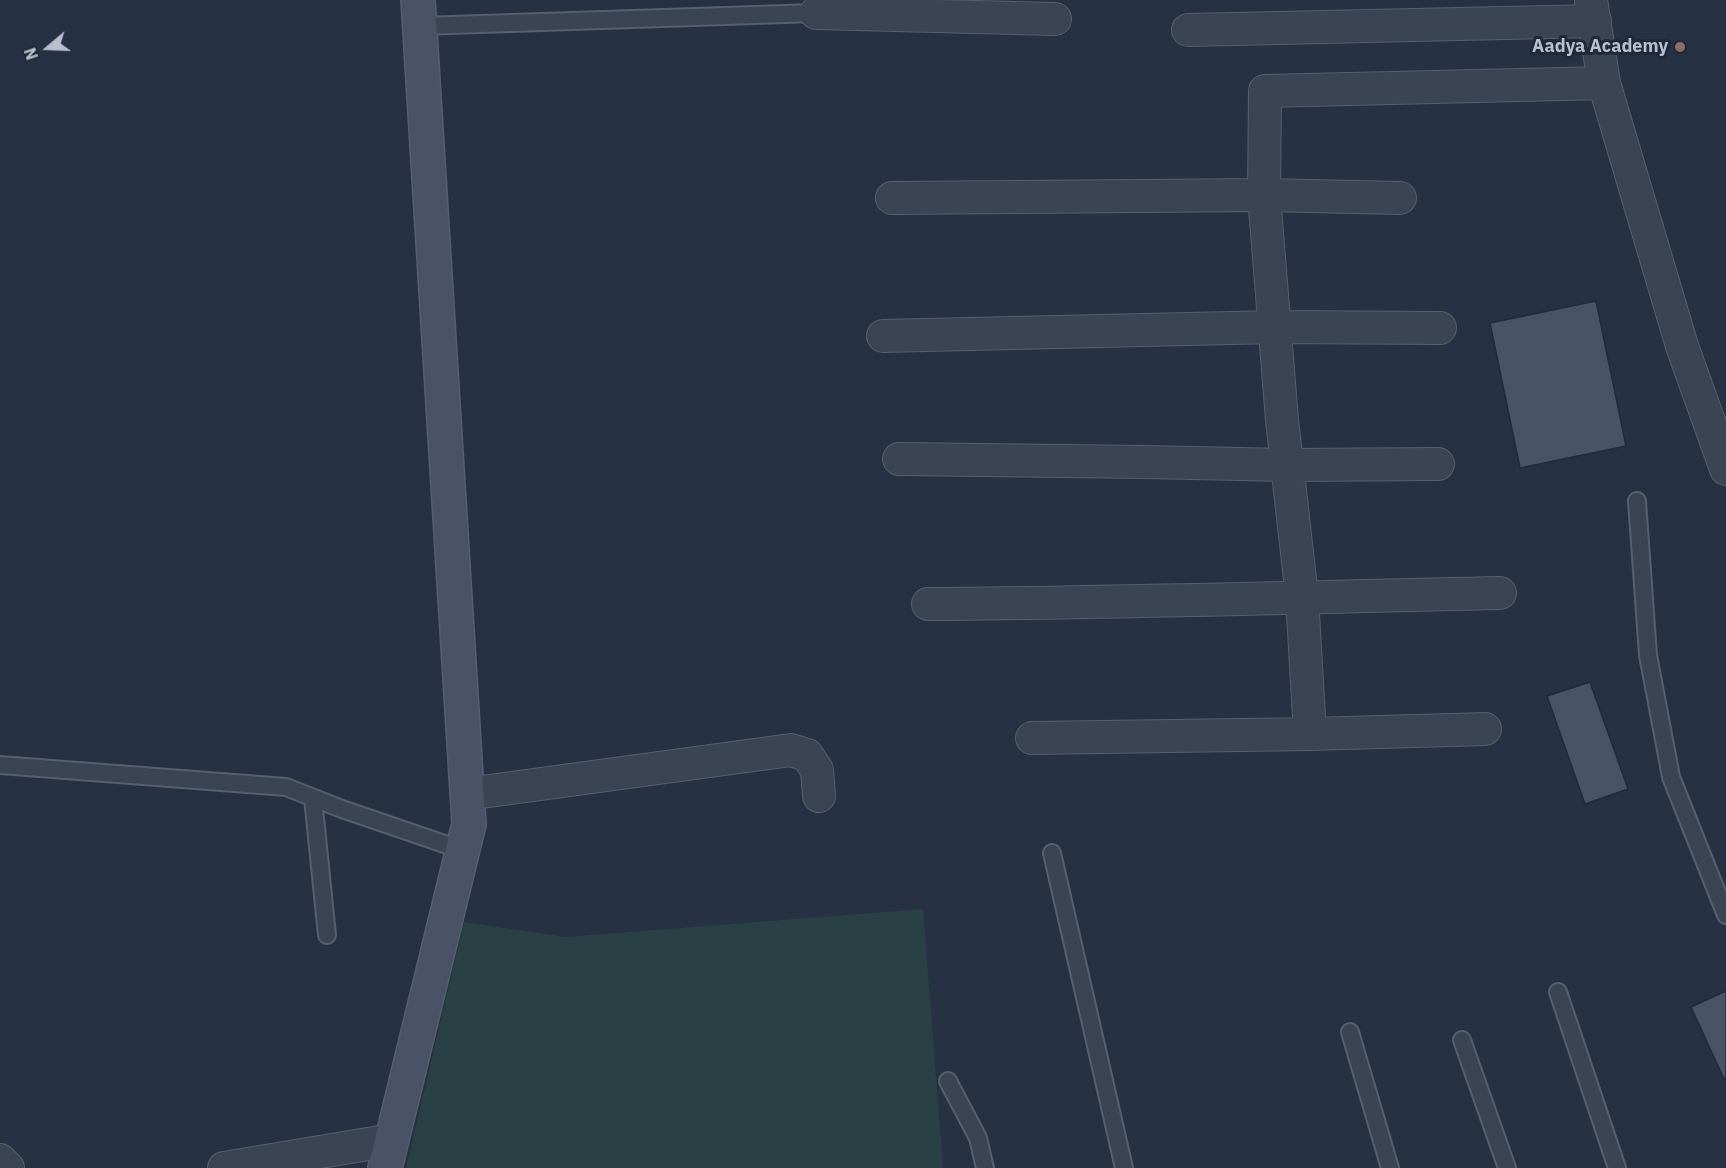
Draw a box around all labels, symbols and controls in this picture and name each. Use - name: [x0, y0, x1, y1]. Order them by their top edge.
- north arrow: [18, 18, 78, 78]
- place label: Aadya Academy: [1532, 36, 1668, 58]
- marker: Aadya Academy: [1673, 40, 1687, 54]
- text: N: [20, 45, 42, 63]

